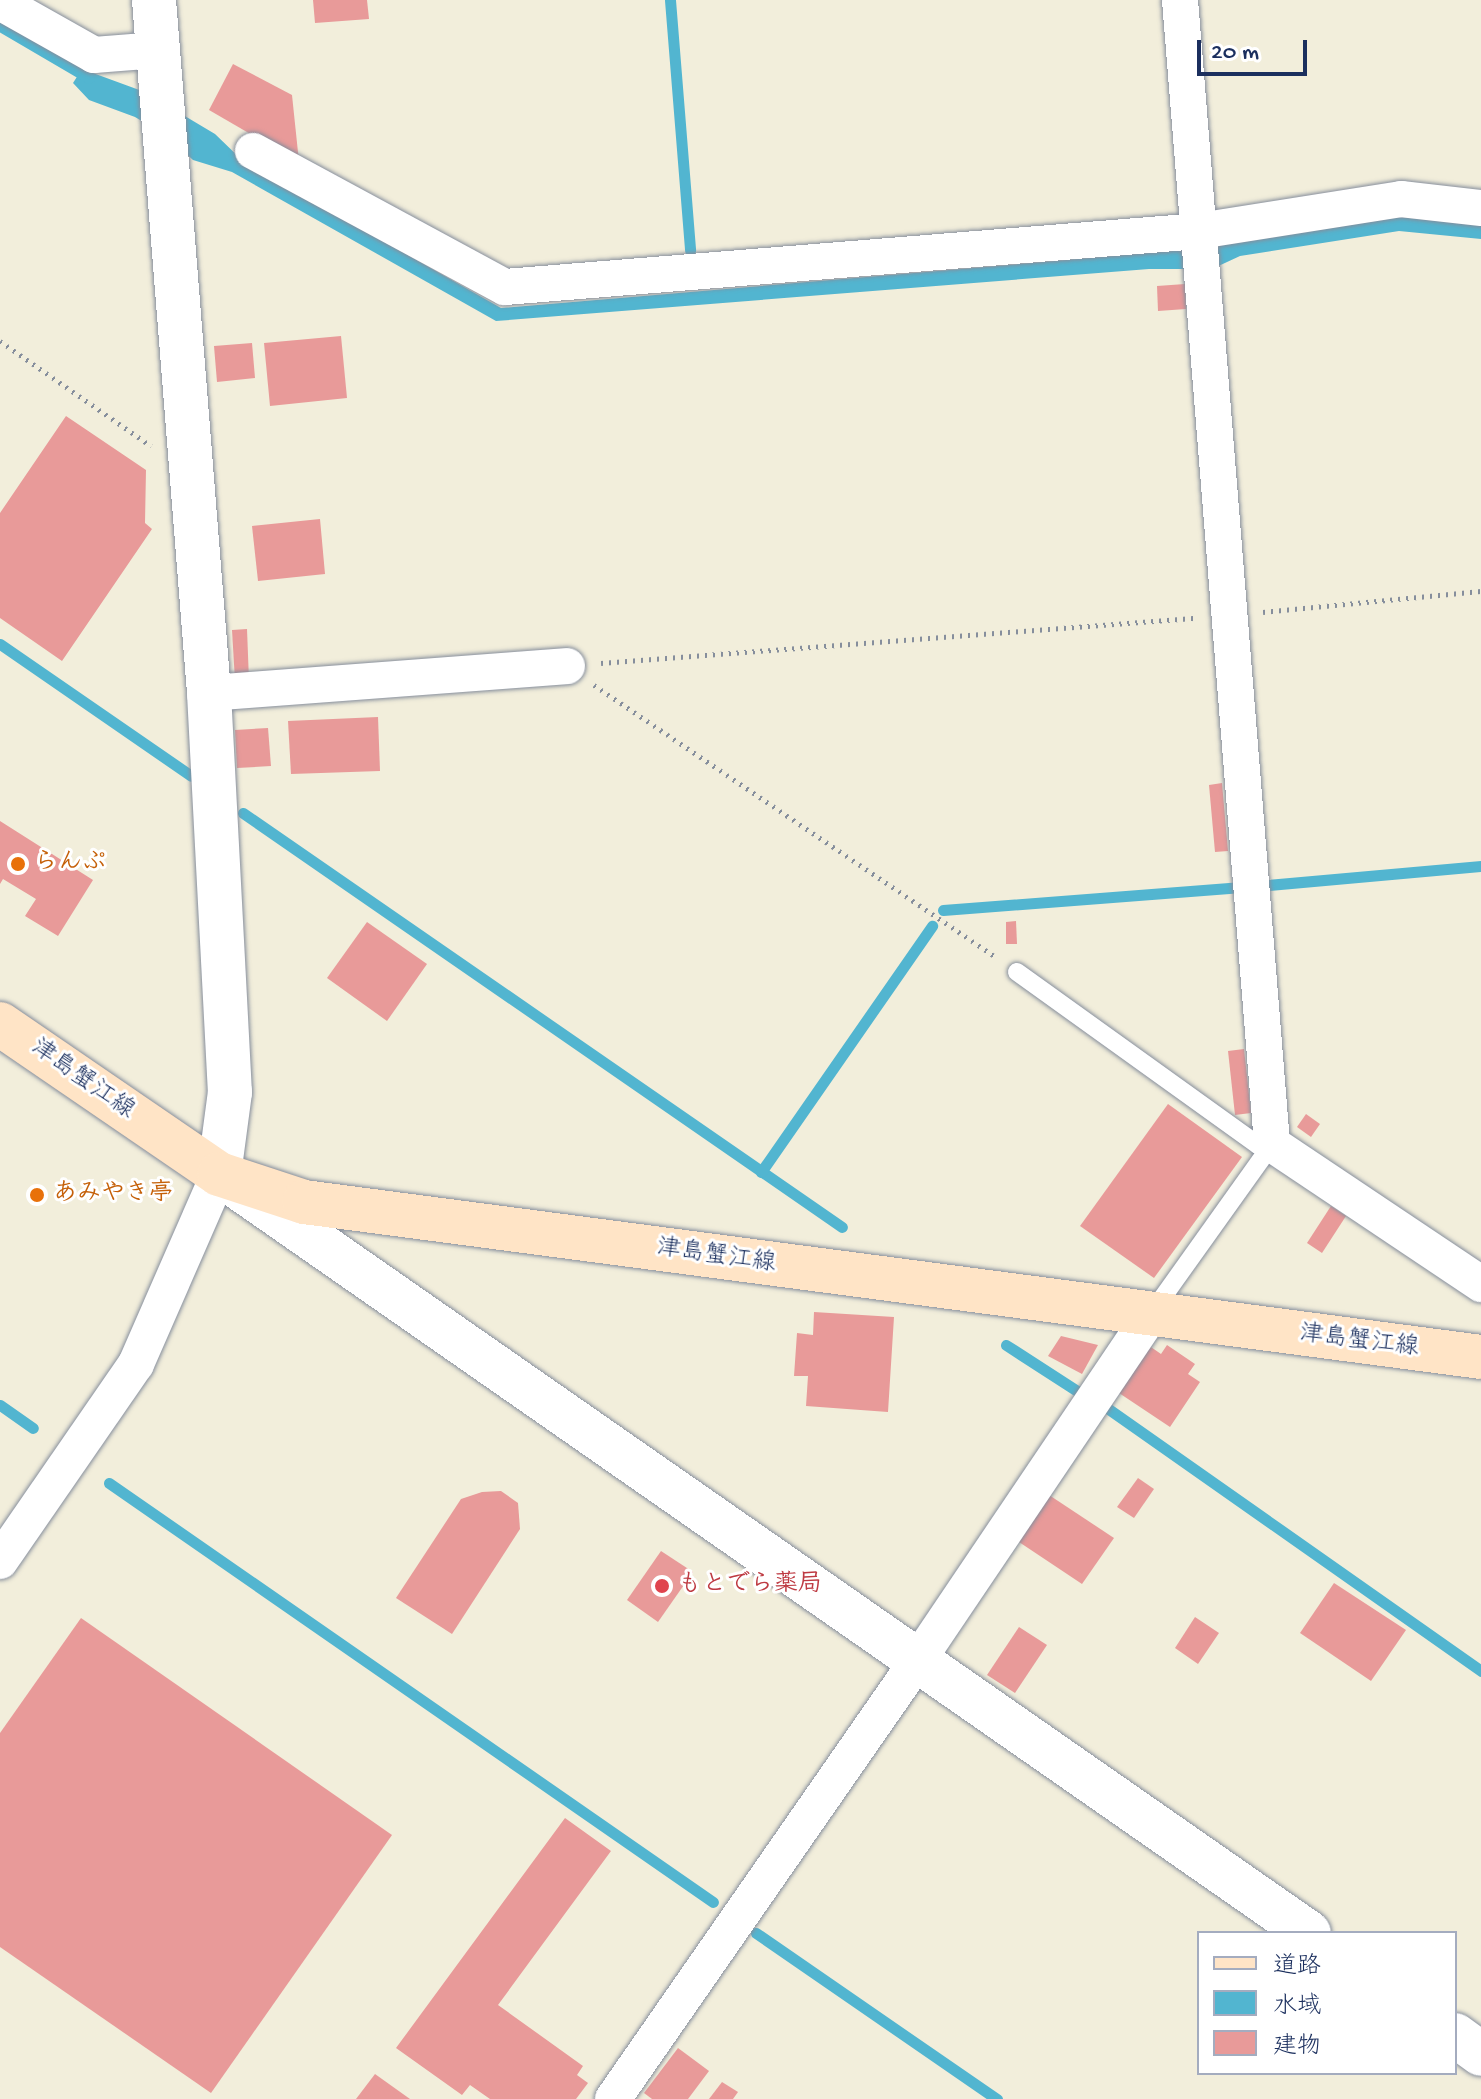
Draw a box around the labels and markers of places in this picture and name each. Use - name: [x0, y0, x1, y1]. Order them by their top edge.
- place label: らんぷ: [34, 850, 106, 878]
- marker: らんぷ: [9, 855, 27, 873]
- place label: あみやき亭: [53, 1181, 173, 1209]
- marker: あみやき亭: [28, 1186, 46, 1204]
- place label: もとでら薬局: [678, 1572, 822, 1600]
- marker: もとでら薬局: [653, 1577, 671, 1595]

